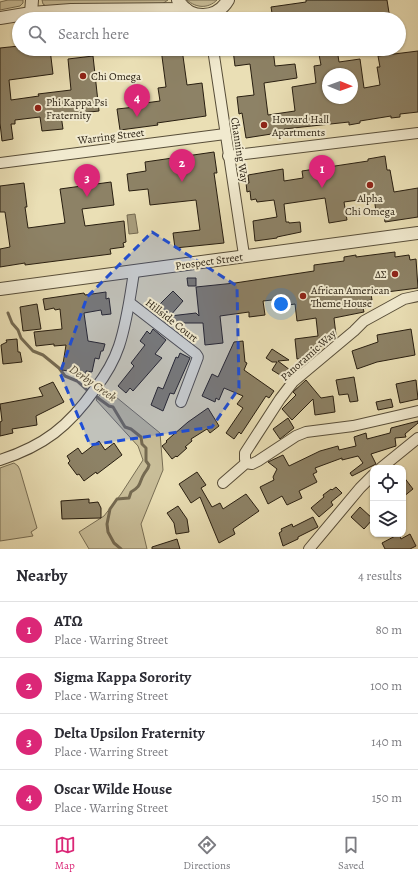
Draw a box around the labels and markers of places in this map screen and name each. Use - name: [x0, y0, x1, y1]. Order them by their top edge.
- place label: Chi Omega: [91, 69, 142, 84]
- marker: Chi Omega: [78, 71, 88, 81]
- pin: 4: [124, 84, 150, 117]
- place label: Phi Kappa Psi Fraternity: [46, 95, 108, 123]
- marker: Phi Kappa Psi Fraternity: [33, 103, 43, 113]
- place label: Howard Hall Apartments: [271, 112, 329, 140]
- marker: Howard Hall Apartments: [259, 120, 269, 130]
- pin: 2: [169, 149, 195, 182]
- pin: 1: [309, 155, 335, 188]
- pin: 3: [74, 164, 100, 197]
- marker: Alpha Chi Omega: [365, 180, 375, 190]
- place label: Alpha Chi Omega: [345, 191, 396, 219]
- place label: ΔΣ: [375, 267, 387, 282]
- marker: ΔΣ: [390, 269, 400, 279]
- place label: African American Theme House: [310, 283, 390, 311]
- marker: African American Theme House: [298, 291, 308, 301]

